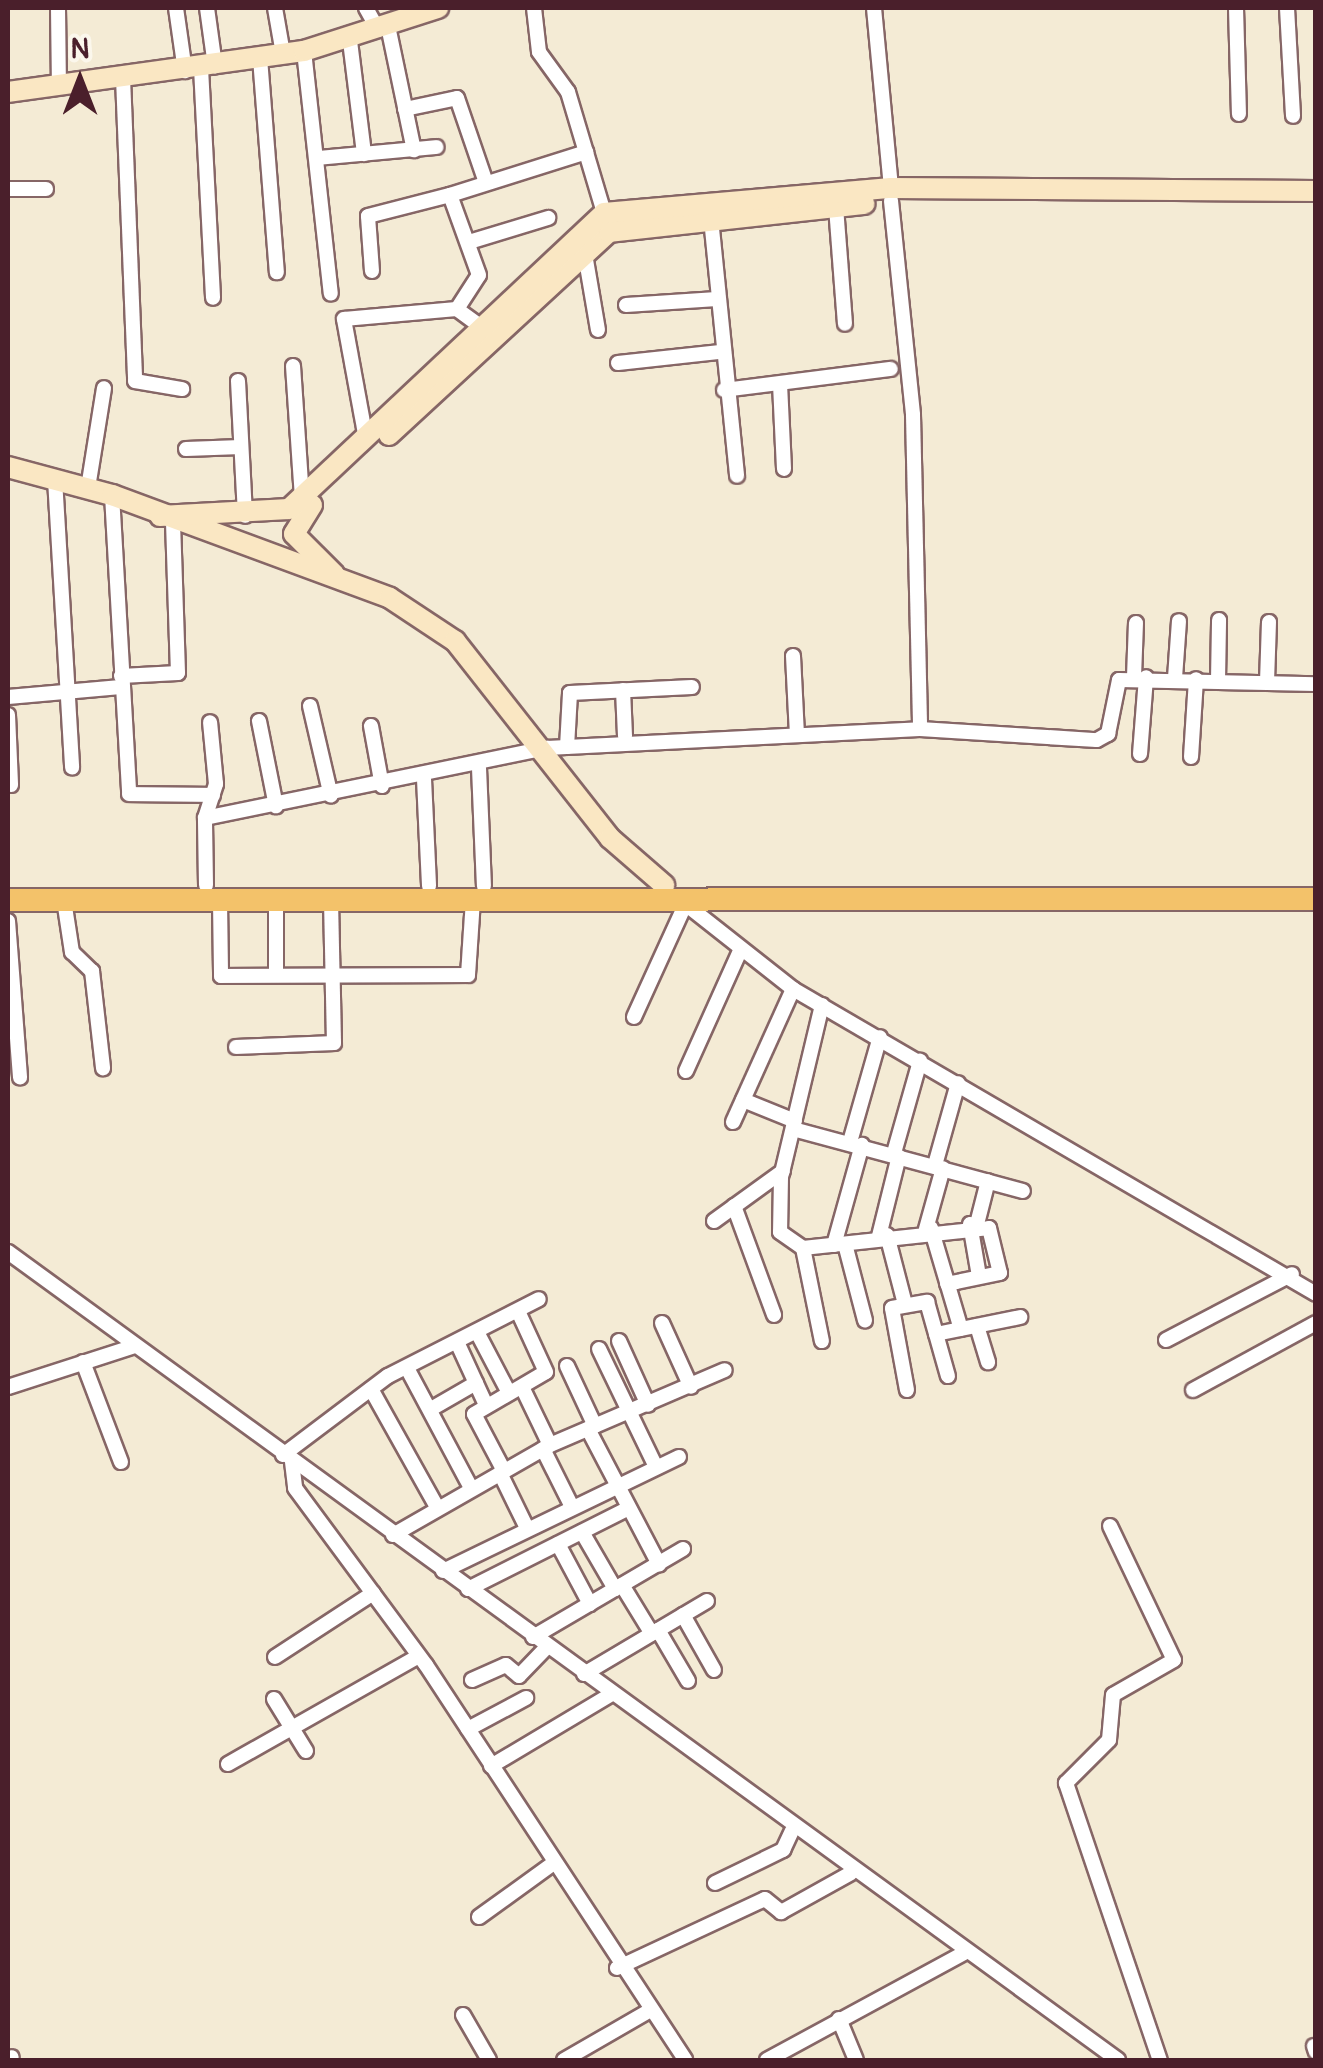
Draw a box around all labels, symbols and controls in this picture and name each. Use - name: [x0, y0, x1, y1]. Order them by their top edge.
- north arrow: [30, 30, 130, 130]
- text: N: [71, 32, 89, 67]

